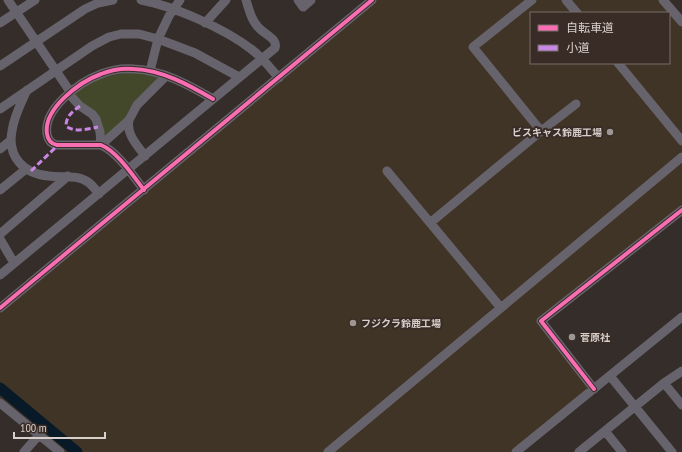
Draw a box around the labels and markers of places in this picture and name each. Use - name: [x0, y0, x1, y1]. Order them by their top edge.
- place label: ビスキャス鈴鹿工場: [512, 126, 602, 139]
- marker: ビスキャス鈴鹿工場: [605, 127, 615, 137]
- place label: フジクラ鈴鹿工場: [361, 317, 441, 330]
- marker: フジクラ鈴鹿工場: [348, 318, 358, 328]
- place label: 菅原社: [580, 331, 611, 344]
- marker: 菅原社: [567, 332, 577, 342]

